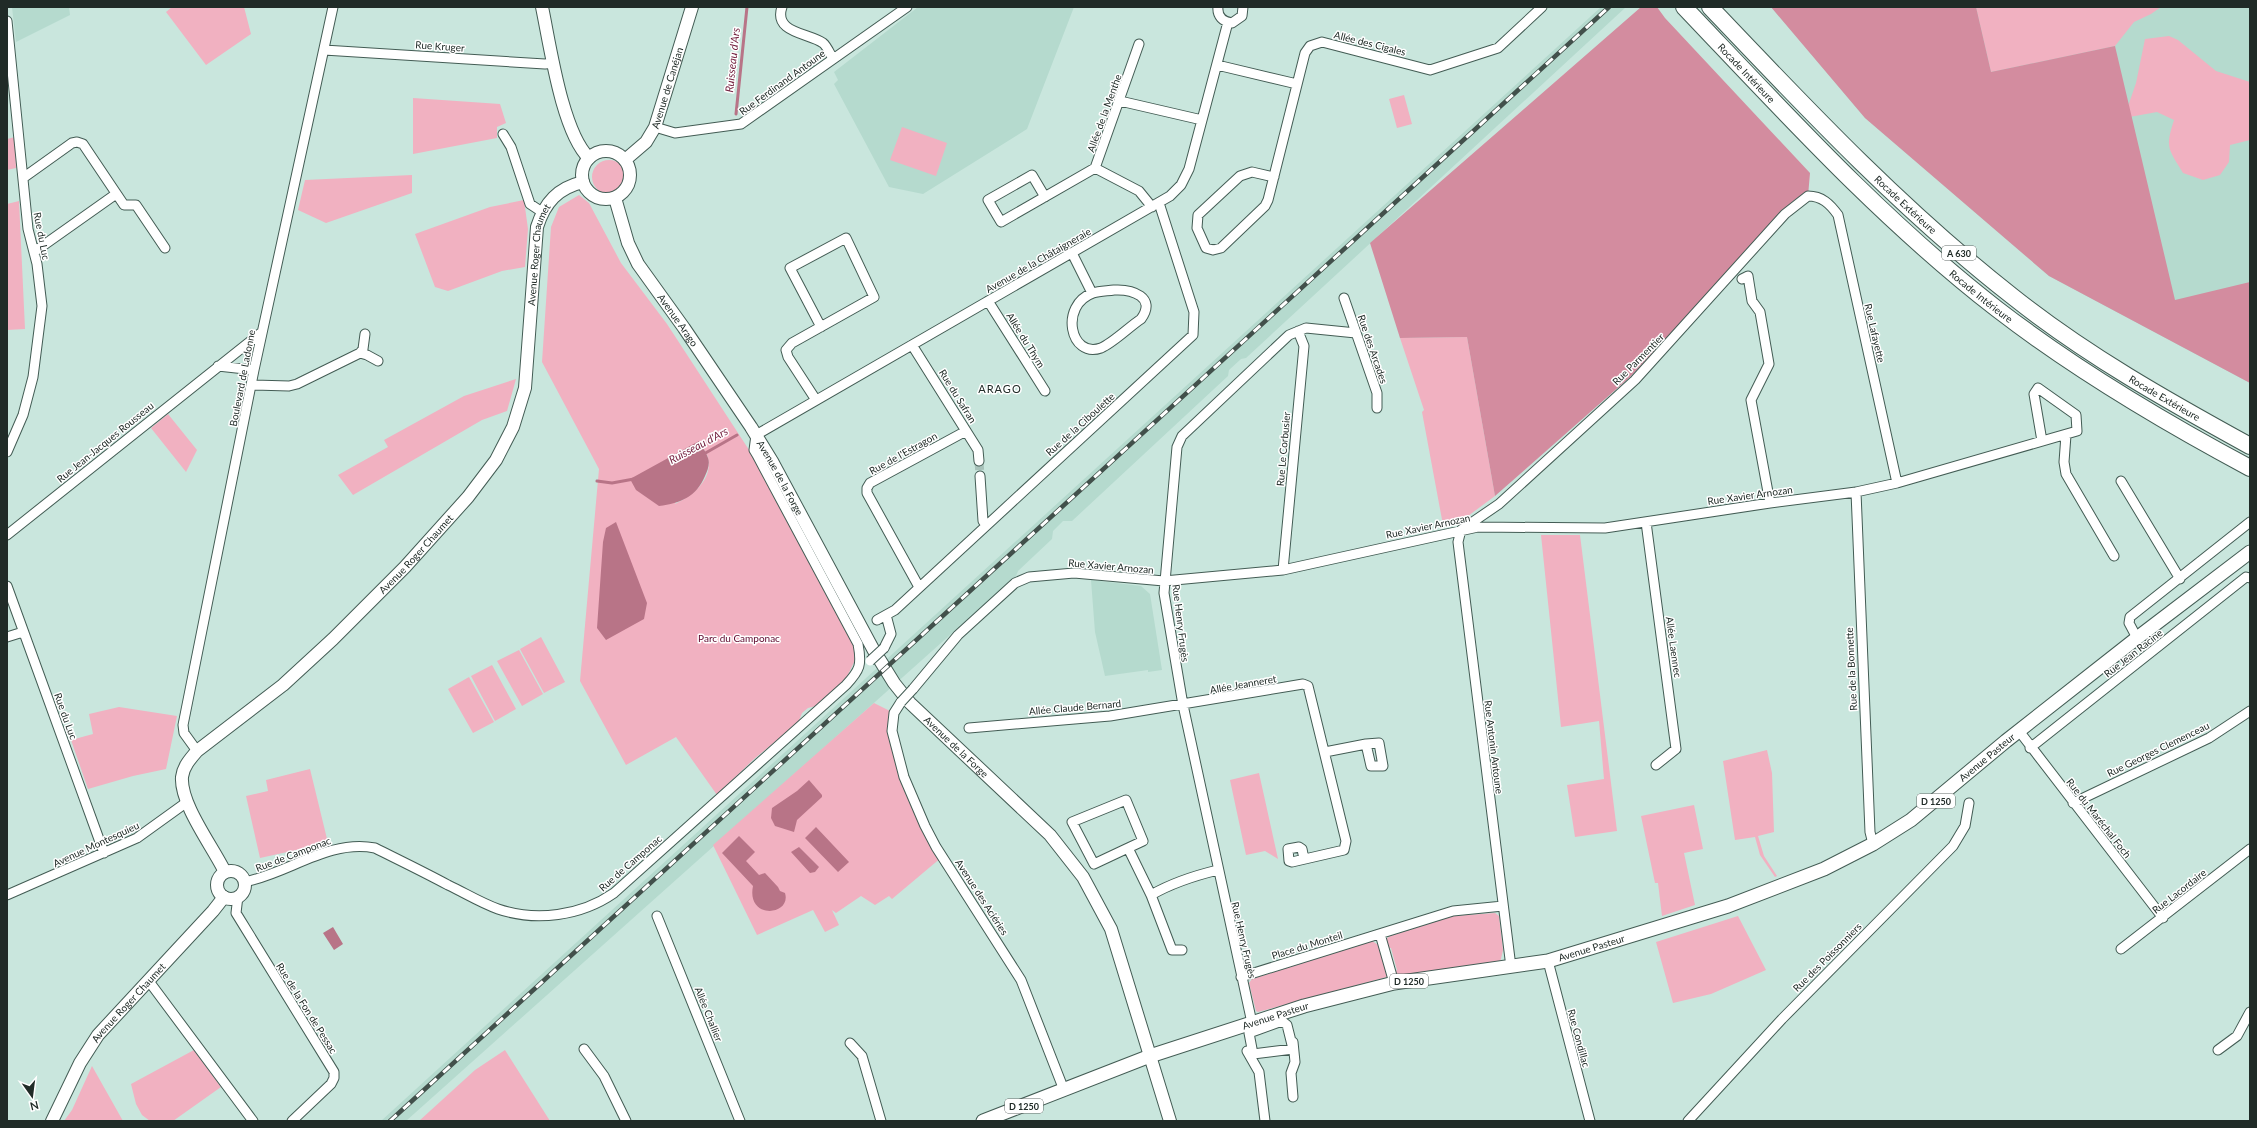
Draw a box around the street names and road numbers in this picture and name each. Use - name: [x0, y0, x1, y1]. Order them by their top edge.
- street label: Allée des Cigales: [1333, 28, 1407, 58]
- street label: Rue Kruger: [415, 38, 465, 54]
- street label: Rocade Intérieure: [1716, 41, 1778, 105]
- street label: Avenue de Canéjan: [649, 46, 685, 130]
- street label: Rue Ferdinand Antoune: [737, 47, 827, 117]
- street label: Allée de la Menthe: [1084, 72, 1124, 154]
- street label: Rocade Extérieure: [1872, 173, 1939, 236]
- street label: Avenue Roger Chaumet: [525, 201, 553, 306]
- street label: Rue du Luc: [31, 211, 53, 261]
- street label: Avenue de la Châtaigneraie: [983, 225, 1093, 295]
- road number: A 630: [1942, 246, 1976, 260]
- street label: Rocade Intérieure: [1947, 267, 2015, 325]
- street label: Avenue Arago: [655, 291, 701, 349]
- street label: Rue Lafayette: [1862, 302, 1888, 364]
- street label: Allée du Thym: [1004, 310, 1048, 370]
- street label: Rue des Arcades: [1356, 313, 1390, 385]
- street label: Boulevard de Ladonne: [227, 329, 257, 427]
- street label: Rue Parmentier: [1610, 330, 1667, 387]
- street label: Rue du Safran: [937, 367, 979, 425]
- street label: Rocade Extérieure: [2127, 372, 2202, 423]
- street label: Rue de la Ciboulette: [1043, 390, 1117, 458]
- street label: Rue Jean-Jacques Rousseau: [54, 399, 156, 485]
- street label: Rue Le Corbusier: [1274, 411, 1292, 487]
- street label: Rue de l'Estragon: [867, 429, 939, 477]
- street label: Avenue de la Forge: [755, 438, 806, 517]
- street label: Rue Xavier Arnozan: [1707, 483, 1793, 507]
- street label: Rue Xavier Arnozan: [1385, 511, 1471, 541]
- street label: Avenue Roger Chaumet: [376, 512, 456, 596]
- street label: Rue Xavier Arnozan: [1068, 556, 1154, 576]
- street label: Rue Henry Frugès: [1170, 584, 1192, 662]
- street label: Allée Laennec: [1664, 616, 1684, 678]
- street label: Rue Jean Racine: [2101, 626, 2165, 680]
- street label: Rue de la Bonnette: [1843, 627, 1859, 711]
- street label: Allée Jeanneret: [1209, 672, 1278, 696]
- street label: Rue du Luc: [52, 691, 80, 741]
- street label: Allée Claude Bernard: [1028, 697, 1122, 717]
- street label: Rue Antonin Antoune: [1482, 699, 1506, 795]
- street label: Avenue de la Forge: [922, 713, 991, 780]
- street label: Rue Georges Clemenceau: [2105, 719, 2211, 779]
- street label: Avenue Pasteur: [1956, 730, 2017, 784]
- street label: Rue du Maréchal Foch: [2064, 776, 2134, 860]
- road number: D 1250: [1917, 794, 1955, 808]
- street label: Avenue Montesquieu: [51, 819, 141, 869]
- street label: Rue de Camponac: [596, 832, 664, 894]
- street label: Rue de Camponac: [254, 834, 332, 874]
- street label: Avenue des Aciéries: [953, 857, 1011, 937]
- street label: Rue Lacordaire: [2150, 866, 2208, 916]
- street label: Rue Henry Frugès: [1229, 901, 1259, 979]
- street label: Rue des Poissonniers: [1790, 920, 1864, 994]
- street label: Place du Monteil: [1270, 929, 1344, 961]
- street label: Avenue Pasteur: [1557, 932, 1627, 964]
- street label: Avenue Roger Chaumet: [89, 960, 168, 1045]
- street label: Rue de la Fon de Pessac: [274, 960, 340, 1056]
- road number: D 1250: [1390, 974, 1428, 988]
- street label: Allée Challier: [693, 985, 726, 1043]
- street label: Avenue Pasteur: [1241, 999, 1310, 1032]
- street label: Rue Condillac: [1565, 1008, 1593, 1069]
- road number: D 1250: [1005, 1099, 1043, 1113]

